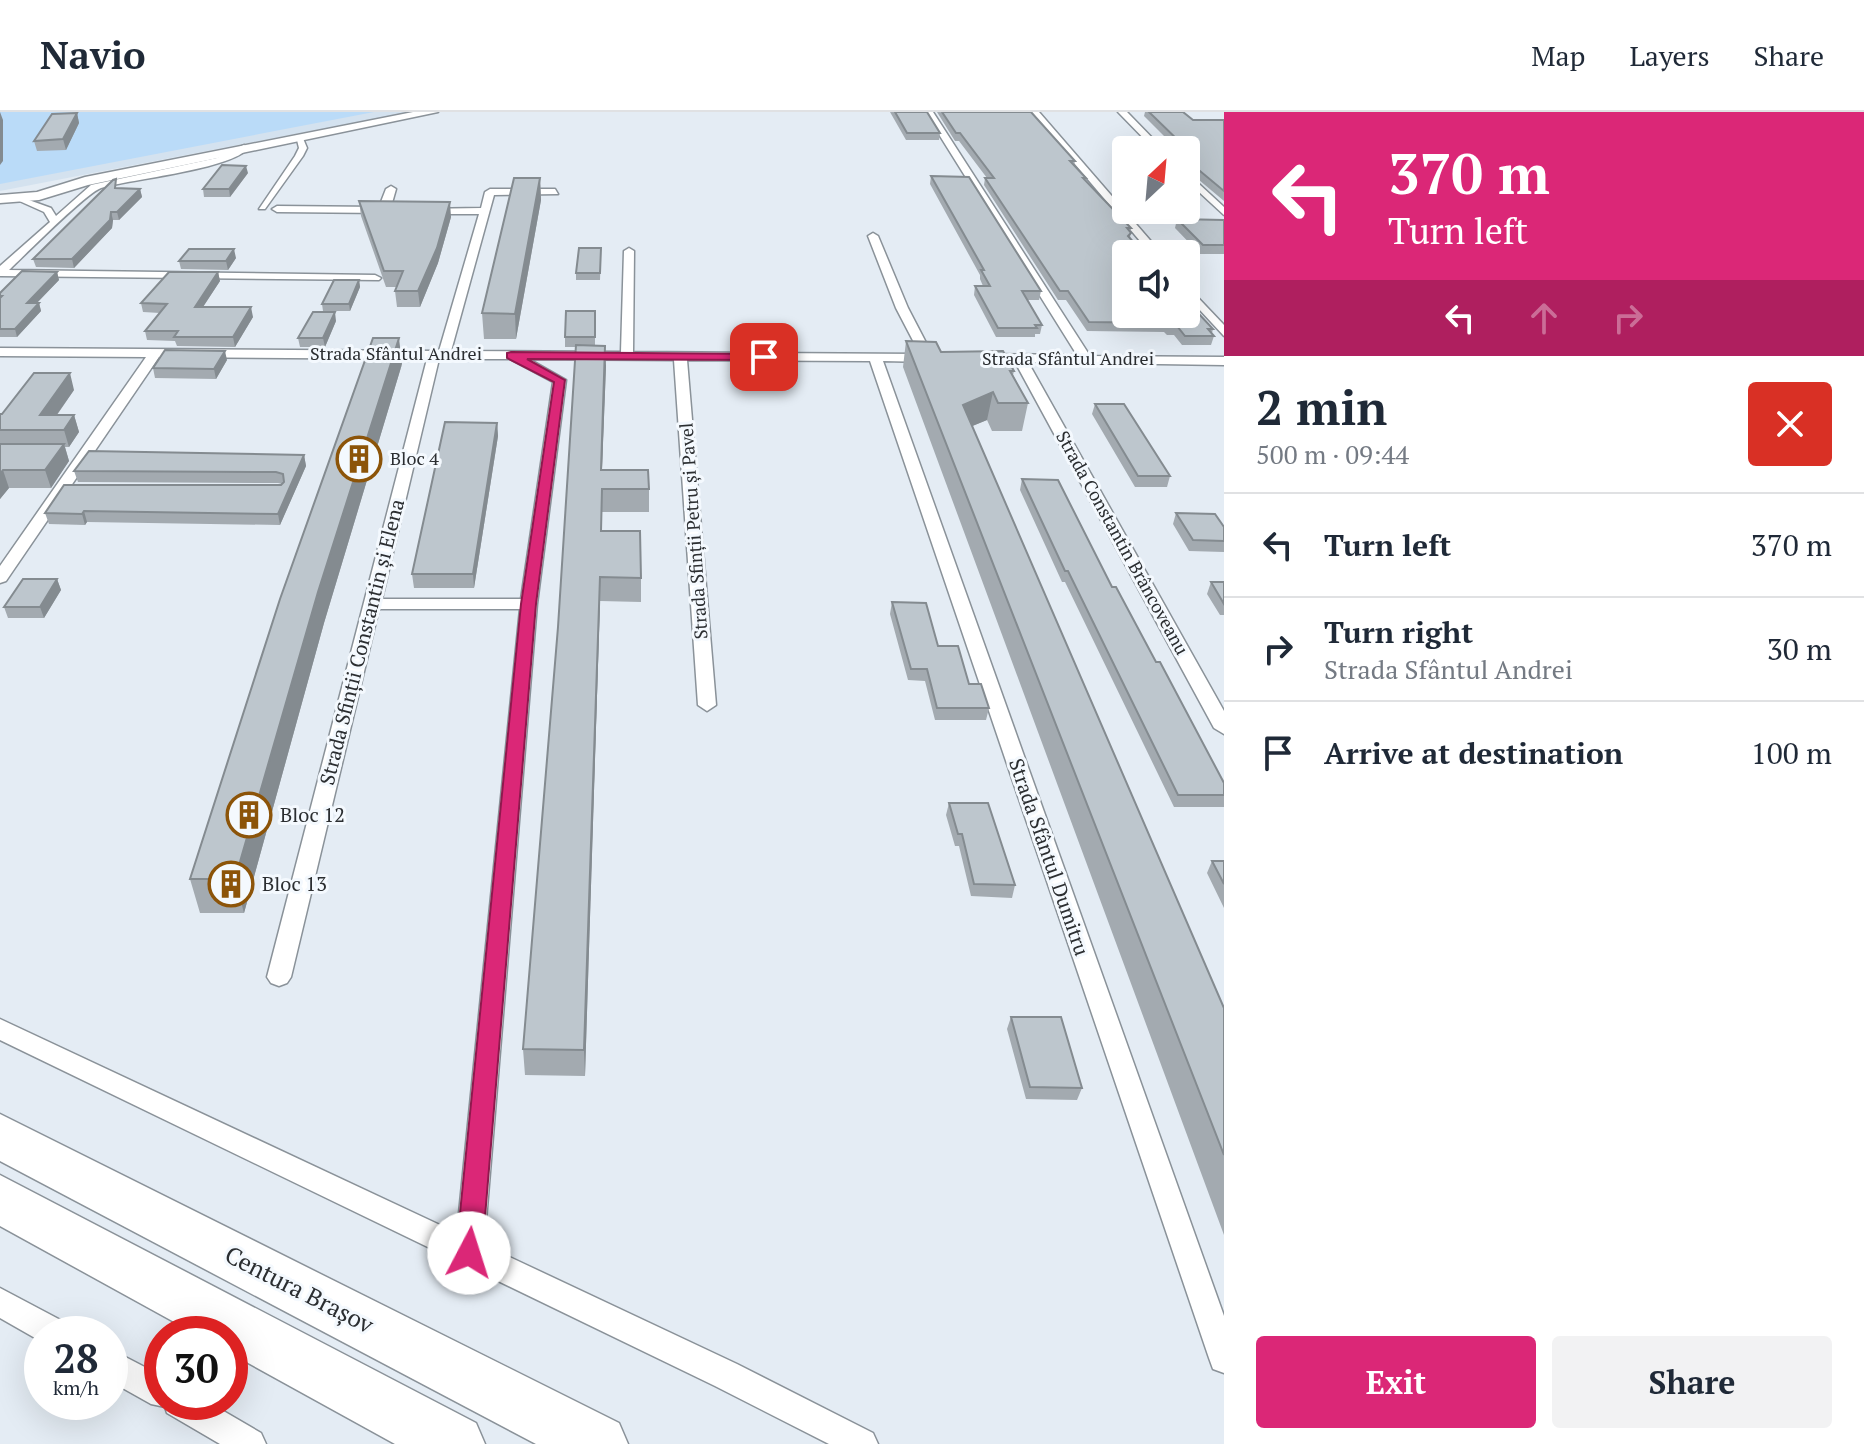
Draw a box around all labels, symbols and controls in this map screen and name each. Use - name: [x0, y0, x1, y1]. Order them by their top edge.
- text: Navio: [40, 30, 146, 80]
- text: Map: [1531, 37, 1585, 74]
- text: Layers: [1629, 37, 1710, 74]
- text: Share: [1754, 37, 1824, 74]
- north arrow: [1112, 136, 1200, 224]
- map controls: [1112, 136, 1200, 328]
- text: 370 m: [1388, 136, 1550, 210]
- icon: left: [1256, 144, 1360, 248]
- text: Turn left: [1388, 207, 1528, 254]
- button: sound: [1112, 240, 1200, 328]
- icon: left: [1438, 296, 1482, 340]
- icon: ahead: [1522, 296, 1566, 340]
- icon: right: [1606, 296, 1650, 340]
- pin: [730, 323, 798, 391]
- icon: arrive: [742, 335, 786, 379]
- street label: Strada Sfântul Andrei: [310, 341, 482, 365]
- street label: Strada Sfântul Andrei: [982, 346, 1154, 370]
- text: 2 min: [1256, 375, 1387, 439]
- button: close: [1748, 382, 1832, 466]
- street label: Strada Sfinții Petru și Pavel: [673, 422, 713, 640]
- street label: Strada Constantin Brâncoveanu: [1051, 426, 1195, 659]
- building icon: Bloc 4: [335, 435, 383, 483]
- text: 500 m · 09:44: [1256, 437, 1409, 471]
- place label: Bloc 4: [390, 446, 439, 470]
- street label: Strada Sfinții Constantin și Elena: [313, 496, 410, 788]
- icon: left: [1256, 523, 1300, 567]
- text: Turn left: [1324, 525, 1451, 565]
- text: 370 m: [1751, 525, 1832, 565]
- text: Turn right: [1324, 612, 1473, 652]
- icon: right: [1256, 627, 1300, 671]
- text: 30 m: [1767, 629, 1832, 669]
- text: Strada Sfântul Andrei: [1324, 652, 1573, 686]
- icon: arrive: [1256, 731, 1300, 775]
- text: Arrive at destination: [1324, 733, 1623, 773]
- text: 100 m: [1751, 733, 1832, 773]
- street label: Strada Sfântul Dumitru: [1003, 755, 1096, 959]
- building icon: Bloc 12: [225, 791, 273, 839]
- place label: Bloc 12: [280, 801, 345, 828]
- building icon: Bloc 13: [207, 860, 255, 908]
- place label: Bloc 13: [262, 870, 327, 897]
- position arrow: [427, 1211, 511, 1295]
- street label: Centura Brașov: [220, 1238, 380, 1341]
- speed limit sign: 30: [144, 1316, 248, 1420]
- text: 28: [53, 1331, 99, 1384]
- button: Exit: [1256, 1336, 1536, 1428]
- button: Share: [1552, 1336, 1832, 1428]
- text: km/h: [53, 1374, 99, 1401]

